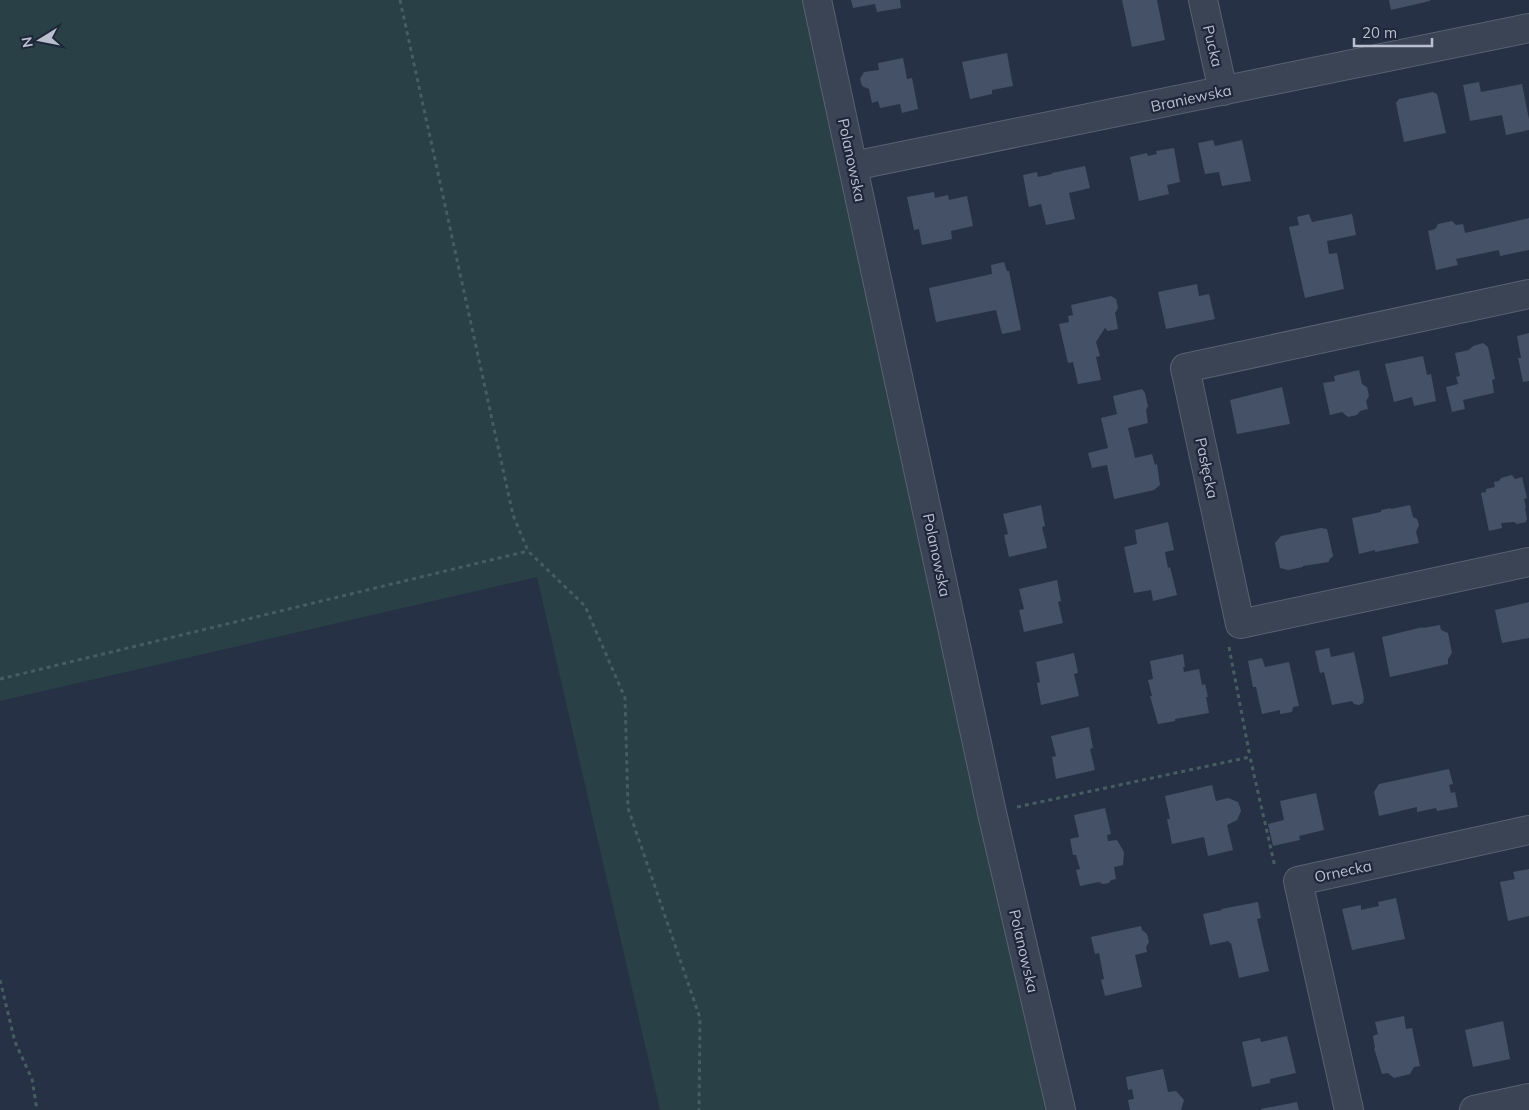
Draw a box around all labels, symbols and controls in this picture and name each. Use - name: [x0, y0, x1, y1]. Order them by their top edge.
- north arrow: [15, 15, 65, 65]
- scale bar: [1354, 15, 1432, 47]
- street label: Pucka: [1199, 23, 1227, 69]
- text: 20 m: [1362, 23, 1397, 42]
- text: N: [17, 35, 37, 49]
- street label: Braniewska: [1149, 80, 1233, 116]
- street label: Polanowska: [834, 117, 870, 203]
- street label: Pasłęcka: [1191, 436, 1223, 500]
- street label: Polanowska: [919, 512, 955, 598]
- street label: Ornecka: [1313, 856, 1373, 886]
- street label: Polanowska: [1005, 908, 1043, 994]

